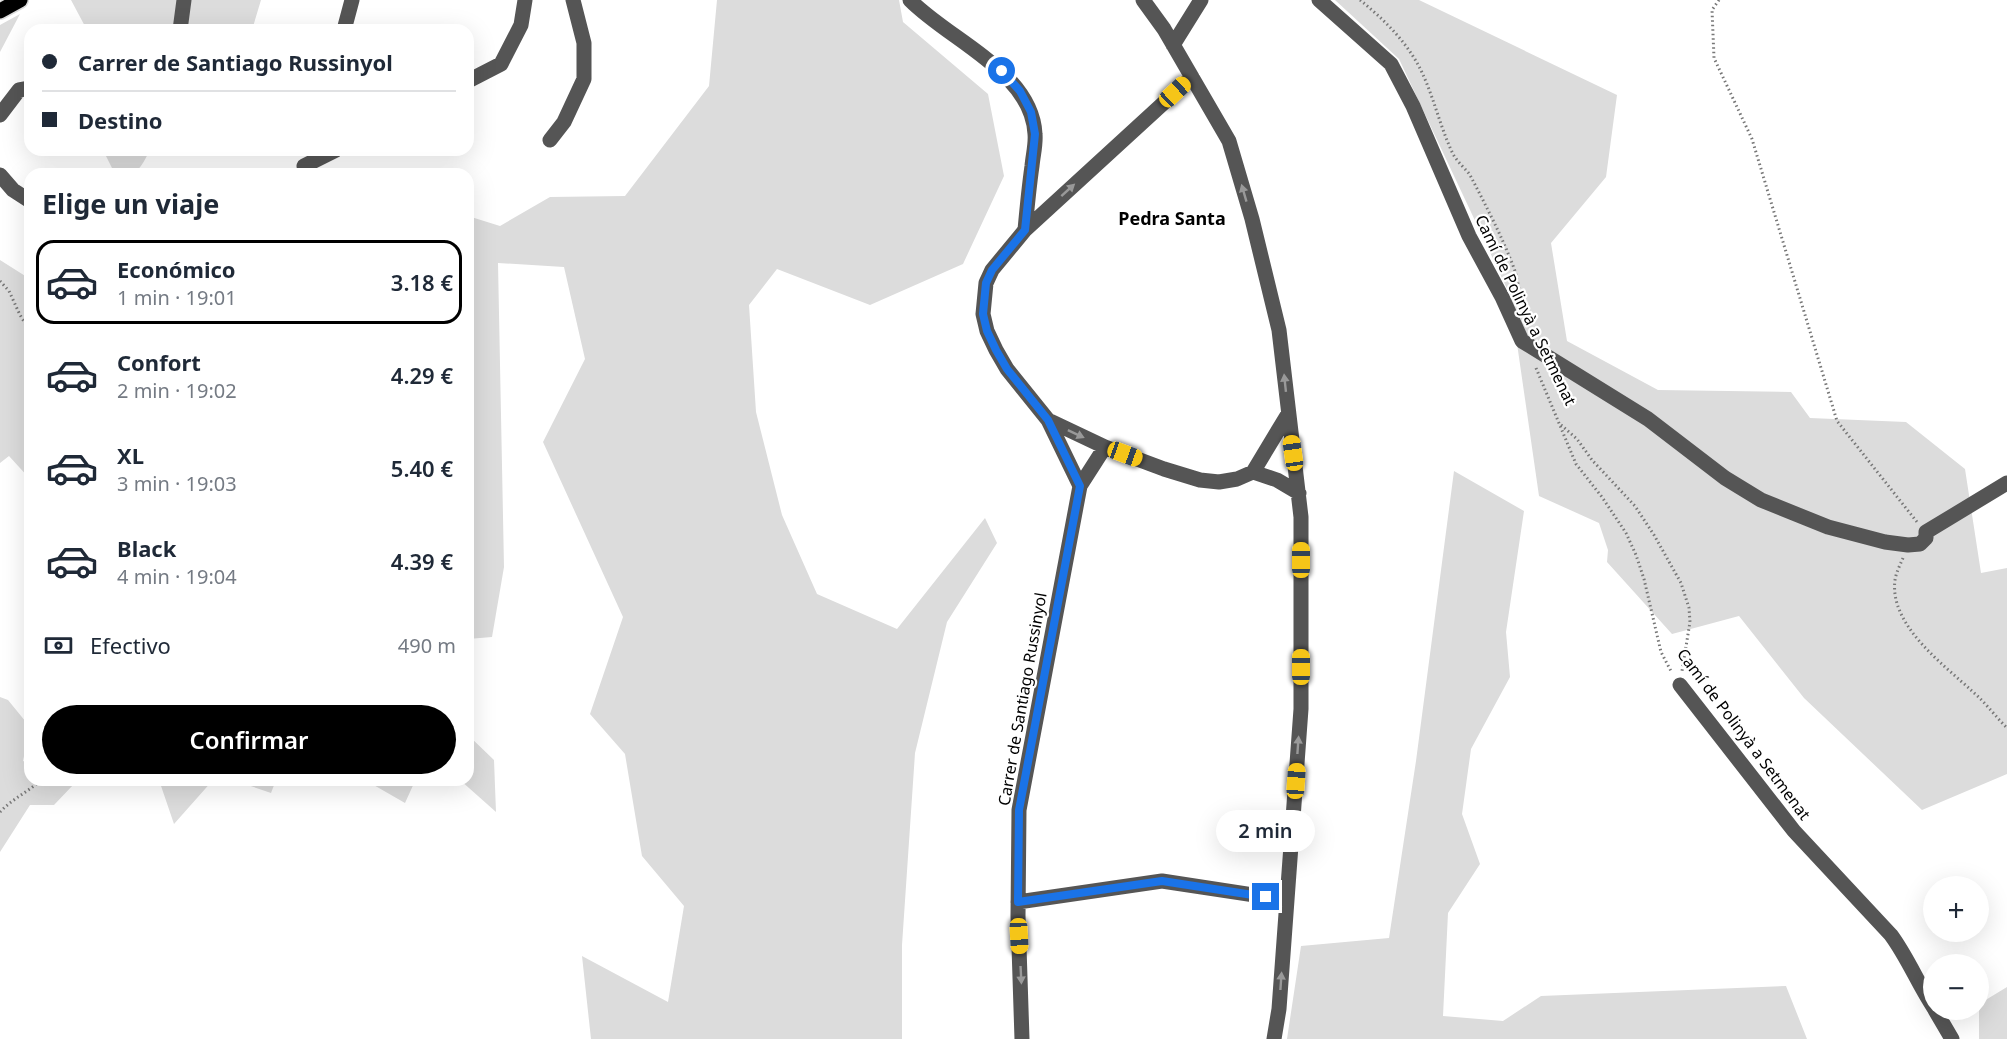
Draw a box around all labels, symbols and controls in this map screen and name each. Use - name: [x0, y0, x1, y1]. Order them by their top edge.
- text: Carrer de Santiago Russinyol: [78, 47, 393, 77]
- route start: [988, 57, 1015, 84]
- car: [1156, 73, 1194, 111]
- text: Destino: [78, 105, 162, 135]
- one-way arrow: [1061, 183, 1076, 197]
- one-way arrow: [1239, 183, 1248, 201]
- text: Elige un viaje: [42, 185, 219, 222]
- district label: Pedra Santa: [1118, 206, 1226, 230]
- street label: Camí de Polinyà a Setmenat: [1470, 211, 1582, 409]
- text: Económico: [117, 254, 236, 284]
- icon: car: [45, 255, 99, 309]
- text: 3.18 €: [391, 267, 453, 297]
- text: 1 min · 19:01: [117, 284, 237, 311]
- text: Confort: [117, 347, 201, 377]
- icon: car: [45, 348, 99, 402]
- text: 4.29 €: [391, 360, 453, 390]
- one-way arrow: [1280, 373, 1290, 392]
- text: 2 min · 19:02: [117, 377, 237, 404]
- one-way arrow: [1068, 429, 1085, 438]
- car: [1282, 434, 1304, 472]
- car: [1105, 439, 1145, 469]
- text: XL: [117, 440, 144, 470]
- icon: car: [45, 441, 99, 495]
- text: 5.40 €: [391, 453, 453, 483]
- text: 3 min · 19:03: [117, 470, 237, 497]
- text: Black: [117, 533, 176, 563]
- icon: car: [45, 534, 99, 588]
- car: [1292, 542, 1310, 578]
- text: 4.39 €: [391, 546, 453, 576]
- text: 4 min · 19:04: [117, 563, 237, 590]
- street label: Carrer de Santiago Russinyol: [992, 591, 1052, 807]
- icon: cash: [42, 629, 75, 662]
- text: Efectivo: [90, 630, 171, 660]
- text: 490 m: [398, 632, 456, 659]
- street label: Camí de Polinyà a Setmenat: [1672, 644, 1816, 824]
- car: [1292, 649, 1310, 685]
- button: Confirmar: [42, 705, 456, 774]
- one-way arrow: [1294, 735, 1303, 754]
- car: [1286, 762, 1306, 800]
- callout: 2 min: [1216, 810, 1316, 852]
- text: 2 min: [1238, 817, 1293, 844]
- map controls: [1923, 876, 1989, 1020]
- button: +: [1923, 876, 1989, 942]
- route end: [1252, 883, 1279, 910]
- car: [1009, 918, 1029, 954]
- button: −: [1923, 954, 1989, 1020]
- one-way arrow: [1016, 966, 1025, 985]
- one-way arrow: [1277, 972, 1286, 991]

